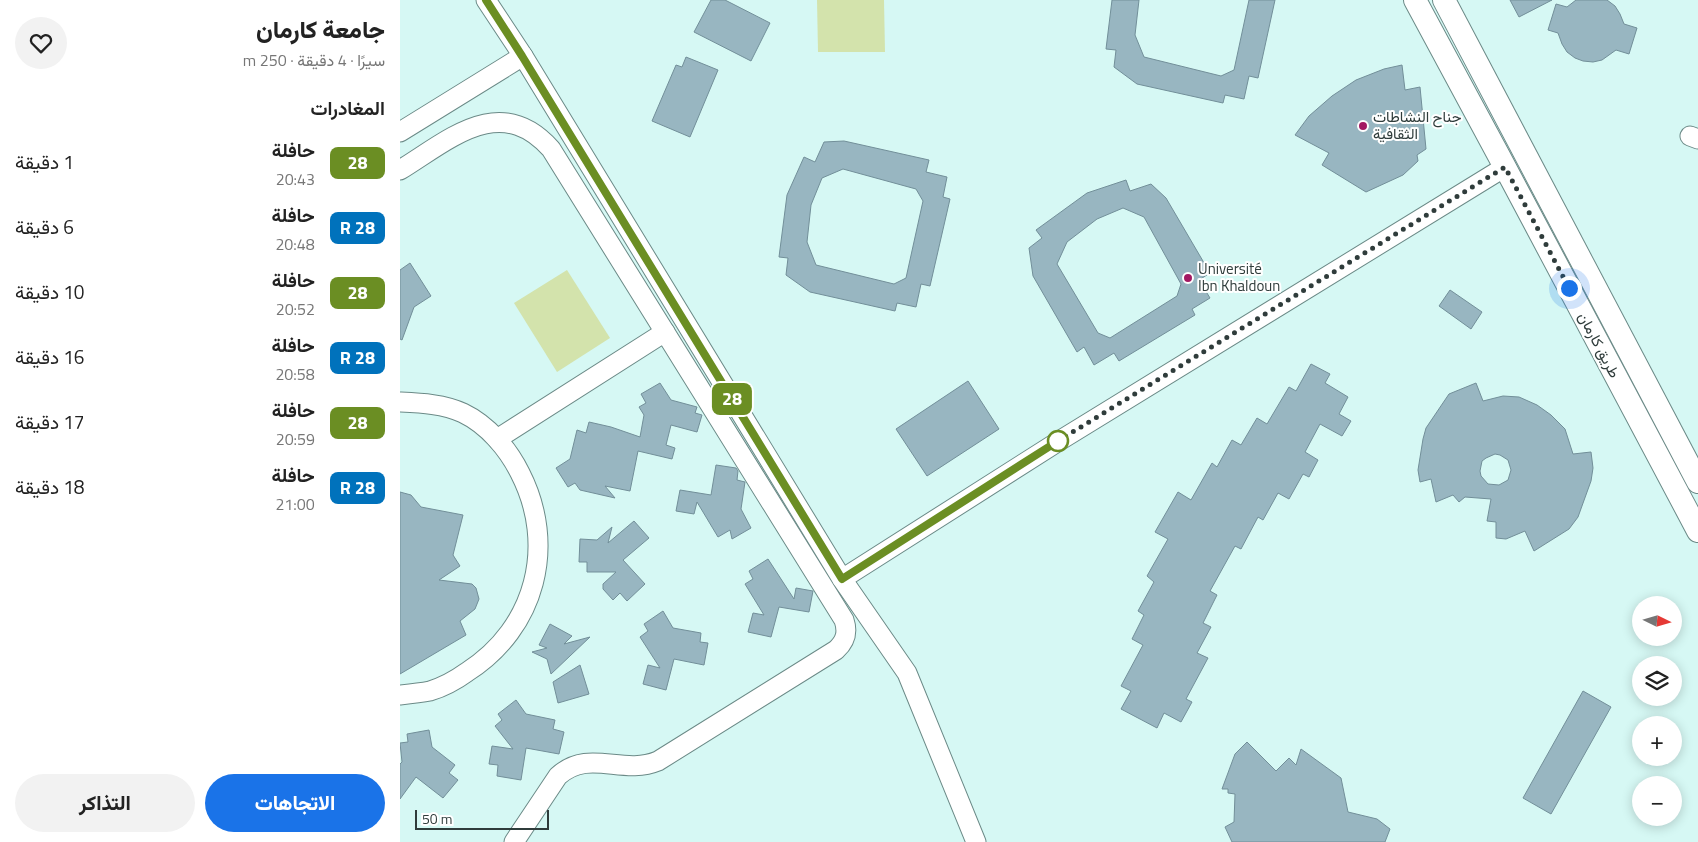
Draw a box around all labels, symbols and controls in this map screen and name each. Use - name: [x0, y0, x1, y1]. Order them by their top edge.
- text: جامعة كارمان: [256, 11, 385, 47]
- button: heart: [15, 17, 67, 69]
- text: سيرًا · 4 دقيقة · 250 m: [243, 48, 385, 72]
- text: المغادرات: [310, 93, 385, 122]
- place label: جناح النشاطات الثقافية: [1373, 105, 1462, 145]
- marker: جناح النشاطات الثقافية: [1357, 120, 1369, 132]
- text: حافلة: [272, 135, 315, 164]
- text: 1 دقيقة: [15, 147, 74, 176]
- text: 28: [347, 149, 368, 176]
- text: 20:43: [276, 167, 315, 191]
- text: حافلة: [272, 200, 315, 229]
- text: 6 دقيقة: [15, 212, 74, 241]
- text: 28 R: [340, 214, 375, 241]
- text: 20:48: [275, 232, 315, 256]
- place label: Université Ibn Khaldoun: [1198, 257, 1280, 297]
- text: حافلة: [272, 265, 315, 294]
- marker: Université Ibn Khaldoun: [1182, 272, 1194, 284]
- your location: [1557, 276, 1582, 301]
- text: 10 دقيقة: [15, 277, 84, 306]
- text: 28: [347, 279, 368, 306]
- text: 20:52: [276, 297, 315, 321]
- street label: طريق كارمان: [1572, 308, 1627, 382]
- text: حافلة: [272, 330, 315, 359]
- text: 16 دقيقة: [15, 342, 84, 371]
- text: 28 R: [340, 344, 375, 371]
- text: 20:58: [275, 362, 315, 386]
- line badge: 28: [710, 383, 754, 415]
- text: 28: [722, 385, 742, 412]
- text: حافلة: [272, 395, 315, 424]
- text: 17 دقيقة: [15, 407, 84, 436]
- text: 28: [347, 409, 368, 436]
- text: 20:59: [276, 427, 315, 451]
- unlabelled marker: [1047, 430, 1069, 452]
- text: حافلة: [272, 460, 315, 489]
- text: 18 دقيقة: [15, 472, 84, 501]
- text: 28 R: [340, 474, 375, 501]
- text: 21:00: [275, 492, 315, 516]
- north arrow: [1632, 596, 1682, 646]
- map controls: [1632, 596, 1682, 826]
- button: layers: [1632, 656, 1682, 706]
- button: +: [1632, 716, 1682, 766]
- button: التذاكر: [15, 774, 195, 832]
- button: الاتجاهات: [205, 774, 385, 832]
- button: −: [1632, 776, 1682, 826]
- scale bar: [415, 807, 549, 830]
- text: 50 m: [422, 808, 452, 829]

